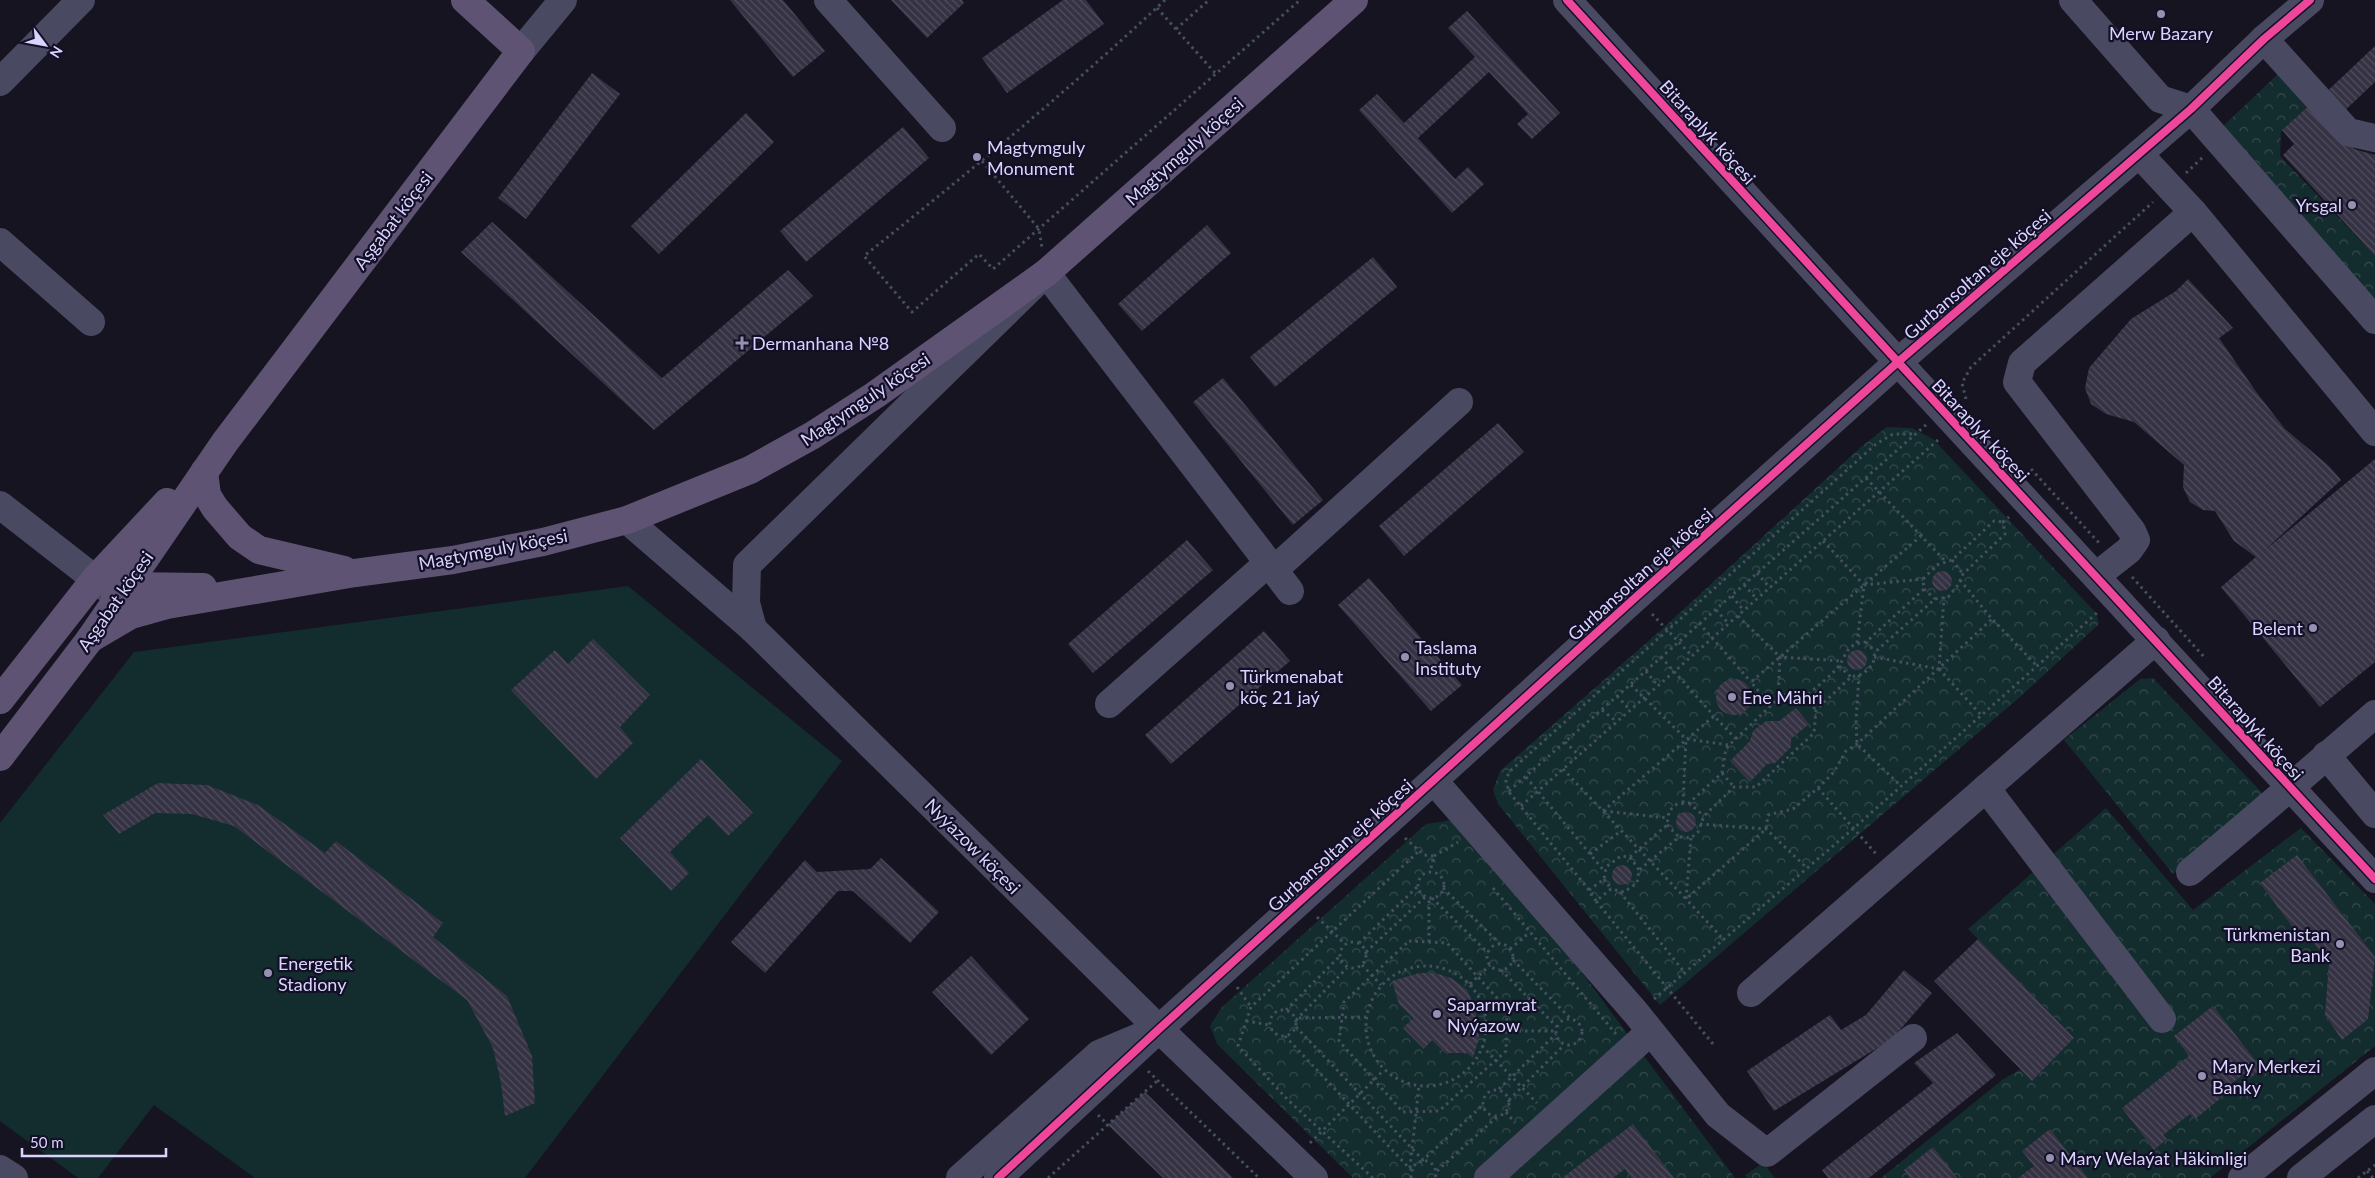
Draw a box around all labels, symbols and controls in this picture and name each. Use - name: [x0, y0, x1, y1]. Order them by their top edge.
- marker: Merw Bazary: [2155, 8, 2167, 20]
- north arrow: [20, 20, 70, 70]
- place label: Merw Bazary: [2109, 22, 2214, 44]
- text: N: [46, 43, 67, 61]
- street label: Bitaraplyk köçesi: [1655, 75, 1761, 189]
- street label: Magtymguly köçesi: [1120, 92, 1248, 210]
- place label: Magtymguly Monument: [987, 136, 1086, 179]
- marker: Magtymguly Monument: [971, 151, 983, 163]
- street label: Aşgabat köçesi: [349, 167, 437, 273]
- place label: Yrsgal: [2295, 194, 2342, 216]
- marker: Yrsgal: [2346, 199, 2358, 211]
- street label: Gurbansoltan eje köçesi: [1899, 204, 2055, 344]
- place label: Dermanhana №8: [752, 332, 889, 354]
- marker: Dermanhana №8: [736, 337, 748, 349]
- street label: Magtymguly köçesi: [796, 348, 934, 450]
- street label: Bitaraplyk köçesi: [1928, 374, 2034, 486]
- street label: Gurbansoltan eje köçesi: [1563, 503, 1717, 645]
- street label: Magtymguly köçesi: [417, 524, 569, 574]
- street label: Aşgabat köçesi: [72, 547, 158, 655]
- place label: Belent: [2252, 617, 2304, 639]
- marker: Belent: [2307, 622, 2319, 634]
- place label: Taslama Instituty: [1415, 636, 1482, 679]
- marker: Taslama Instituty: [1399, 651, 1411, 663]
- place label: Türkmenabat köç 21 jaý: [1240, 665, 1344, 708]
- street label: Bitaraplyk köçesi: [2203, 671, 2309, 785]
- marker: Türkmenabat köç 21 jaý: [1224, 680, 1236, 692]
- place label: Ene Mähri: [1742, 686, 1823, 708]
- marker: Ene Mähri: [1726, 691, 1738, 703]
- street label: Gurbansoltan eje köçesi: [1263, 774, 1417, 916]
- street label: Nyýazow köçesi: [921, 794, 1025, 898]
- place label: Türkmenistan Bank: [2224, 923, 2331, 966]
- marker: Türkmenistan Bank: [2334, 938, 2346, 950]
- place label: Energetik Stadiony: [278, 952, 354, 995]
- marker: Energetik Stadiony: [262, 967, 274, 979]
- place label: Saparmyrat Nyýazow: [1447, 993, 1537, 1036]
- marker: Saparmyrat Nyýazow: [1431, 1008, 1443, 1020]
- place label: Mary Merkezi Banky: [2212, 1055, 2320, 1098]
- marker: Mary Merkezi Banky: [2196, 1070, 2208, 1082]
- scale bar: [22, 1126, 166, 1158]
- text: 50 m: [30, 1133, 64, 1151]
- place label: Mary Welaýat Häkimligi: [2060, 1147, 2247, 1169]
- marker: Mary Welaýat Häkimligi: [2044, 1152, 2056, 1164]

